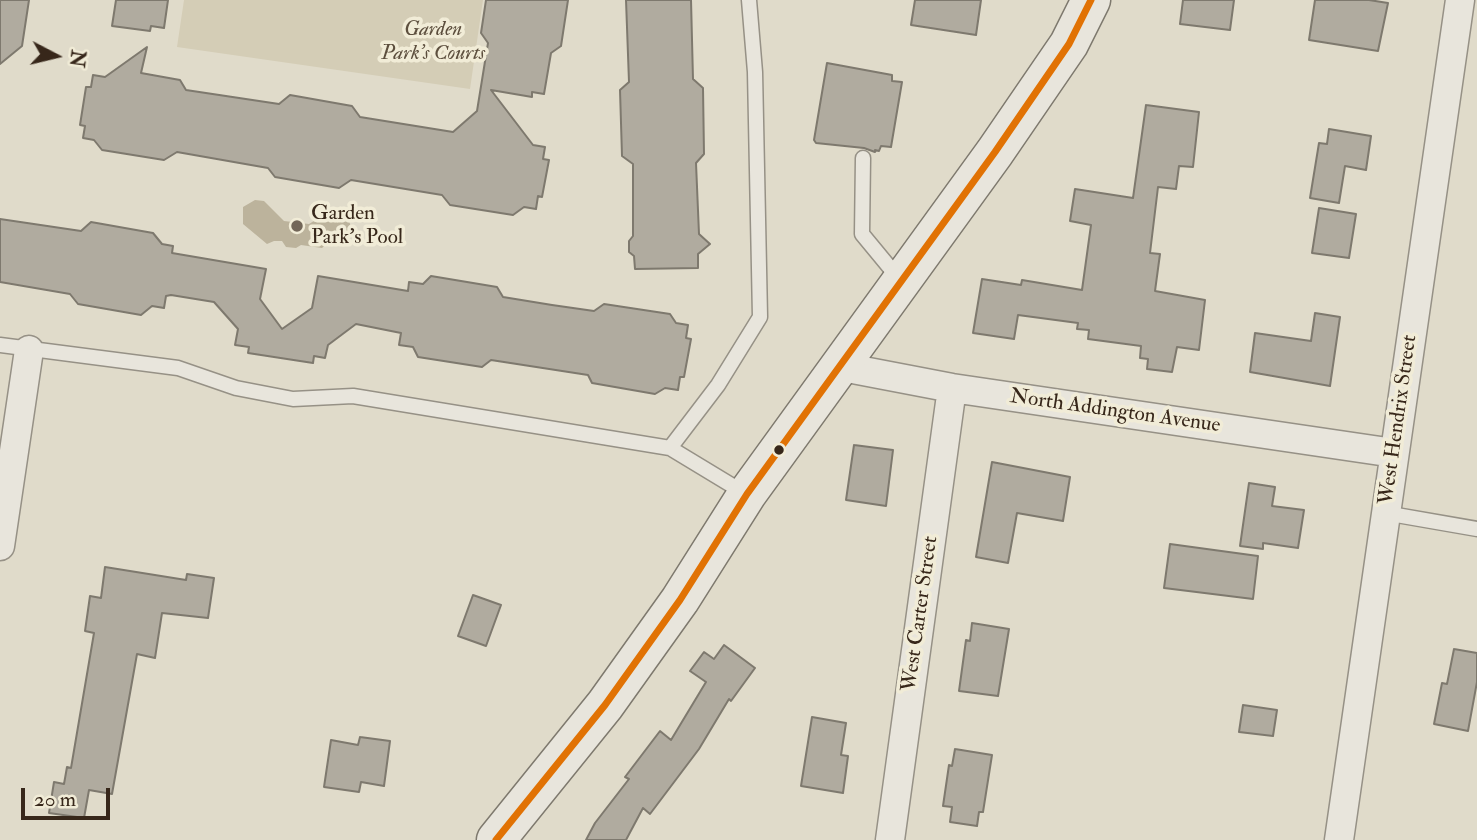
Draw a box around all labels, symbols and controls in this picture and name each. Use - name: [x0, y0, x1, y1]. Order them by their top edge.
- park label: Garden Park's Courts: [381, 17, 485, 67]
- north arrow: [21, 21, 91, 91]
- text: N: [64, 49, 90, 68]
- place label: Garden Park's Pool: [311, 201, 403, 251]
- marker: Garden Park's Pool: [289, 218, 305, 234]
- street label: West Hendrix Street: [1375, 333, 1423, 507]
- street label: North Addington Avenue: [1008, 385, 1222, 439]
- unlabelled marker: [772, 443, 786, 457]
- street label: West Carter Street: [898, 535, 944, 693]
- scale bar: [24, 774, 114, 818]
- text: 20 m: [34, 786, 76, 813]

